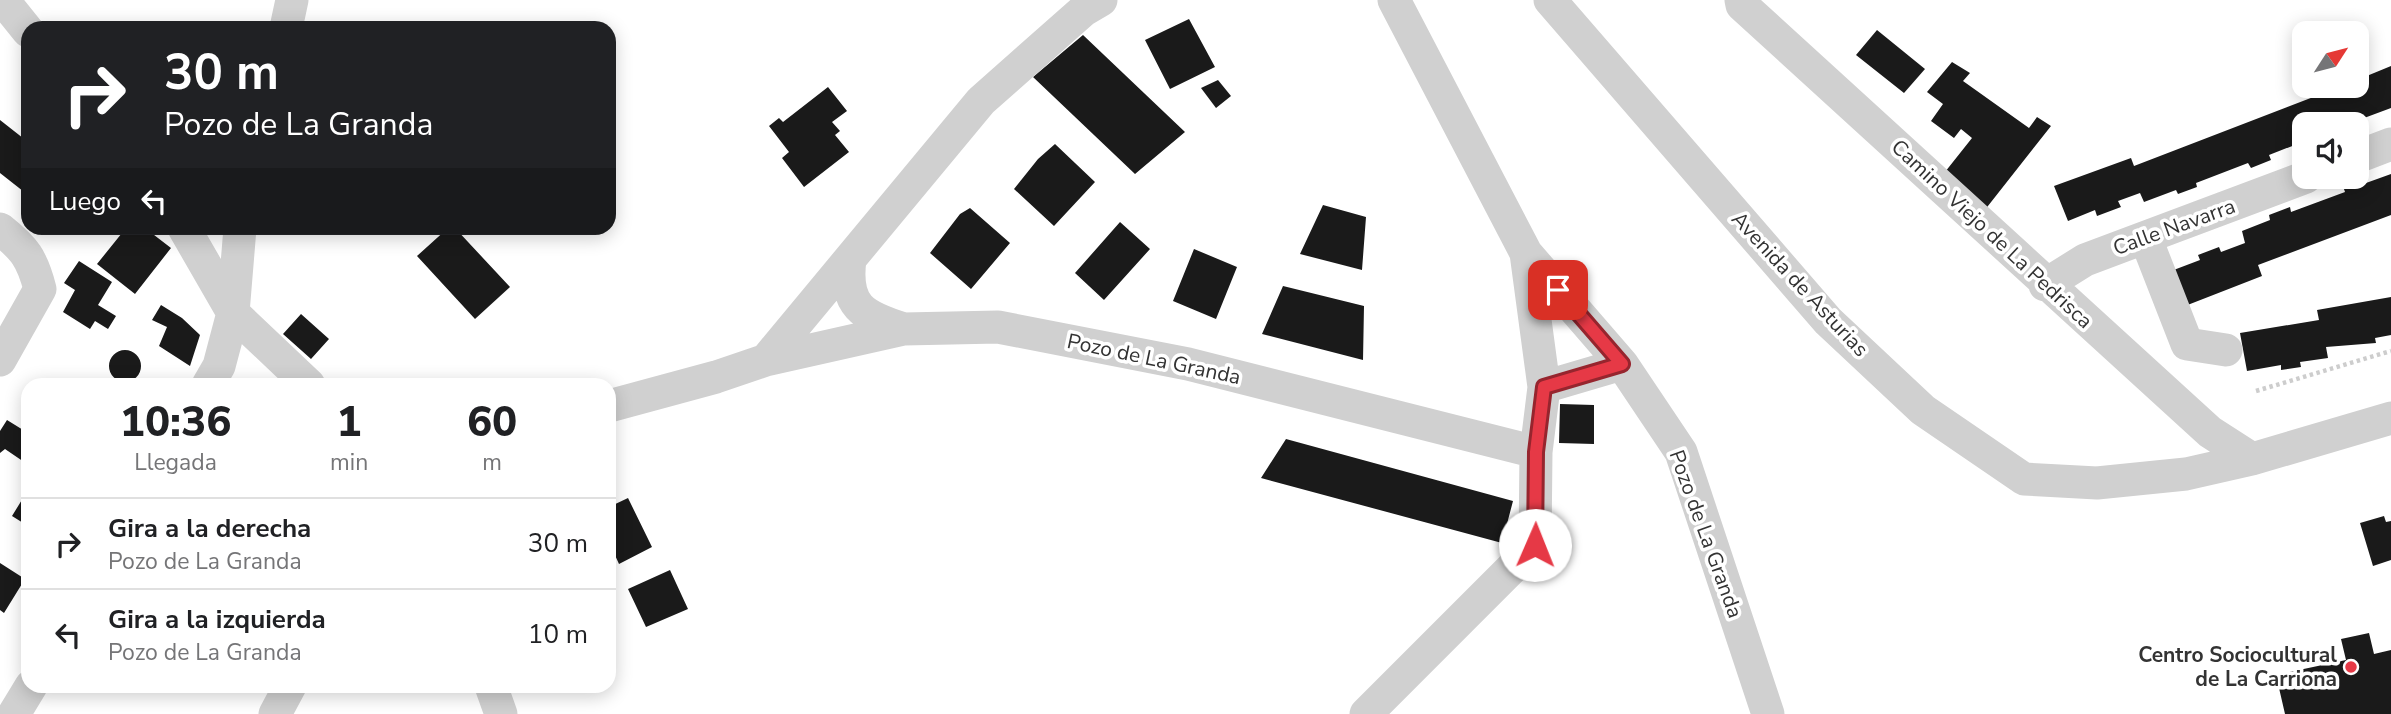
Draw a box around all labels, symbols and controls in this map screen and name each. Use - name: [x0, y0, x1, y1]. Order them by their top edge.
- north arrow: [2292, 21, 2370, 98]
- map controls: [2292, 21, 2369, 189]
- text: 30 m: [164, 39, 279, 106]
- icon: right: [49, 49, 140, 140]
- text: Pozo de La Granda: [164, 103, 433, 146]
- button: sound: [2292, 112, 2369, 189]
- street label: Camino Viejo de La Pedrisca: [1885, 133, 2099, 335]
- icon: left: [135, 182, 173, 220]
- text: Luego: [49, 184, 121, 219]
- street label: Calle Navarra: [2109, 192, 2239, 262]
- street label: Avenida de Asturias: [1725, 205, 1875, 363]
- pin: [1528, 260, 1588, 320]
- icon: arrive: [1539, 271, 1577, 309]
- street label: Pozo de La Granda: [1065, 327, 1243, 391]
- text: 10:36: [120, 394, 231, 451]
- text: 1: [337, 394, 362, 451]
- text: 60: [467, 394, 517, 451]
- street label: Pozo de La Granda: [1663, 446, 1749, 622]
- text: Llegada: [134, 447, 217, 478]
- text: min: [330, 447, 368, 478]
- text: m: [482, 447, 502, 478]
- position arrow: [1498, 508, 1572, 582]
- text: Gira a la derecha: [108, 511, 311, 546]
- icon: right: [49, 525, 87, 563]
- text: 30 m: [528, 526, 588, 561]
- text: Pozo de La Granda: [108, 546, 302, 577]
- text: Gira a la izquierda: [108, 602, 326, 637]
- icon: left: [49, 616, 87, 654]
- text: 10 m: [528, 617, 588, 652]
- text: Pozo de La Granda: [108, 637, 302, 668]
- place label: Centro Sociocultural de La Carriona: [2138, 641, 2337, 693]
- marker: Centro Sociocultural de La Carriona: [2343, 659, 2359, 675]

